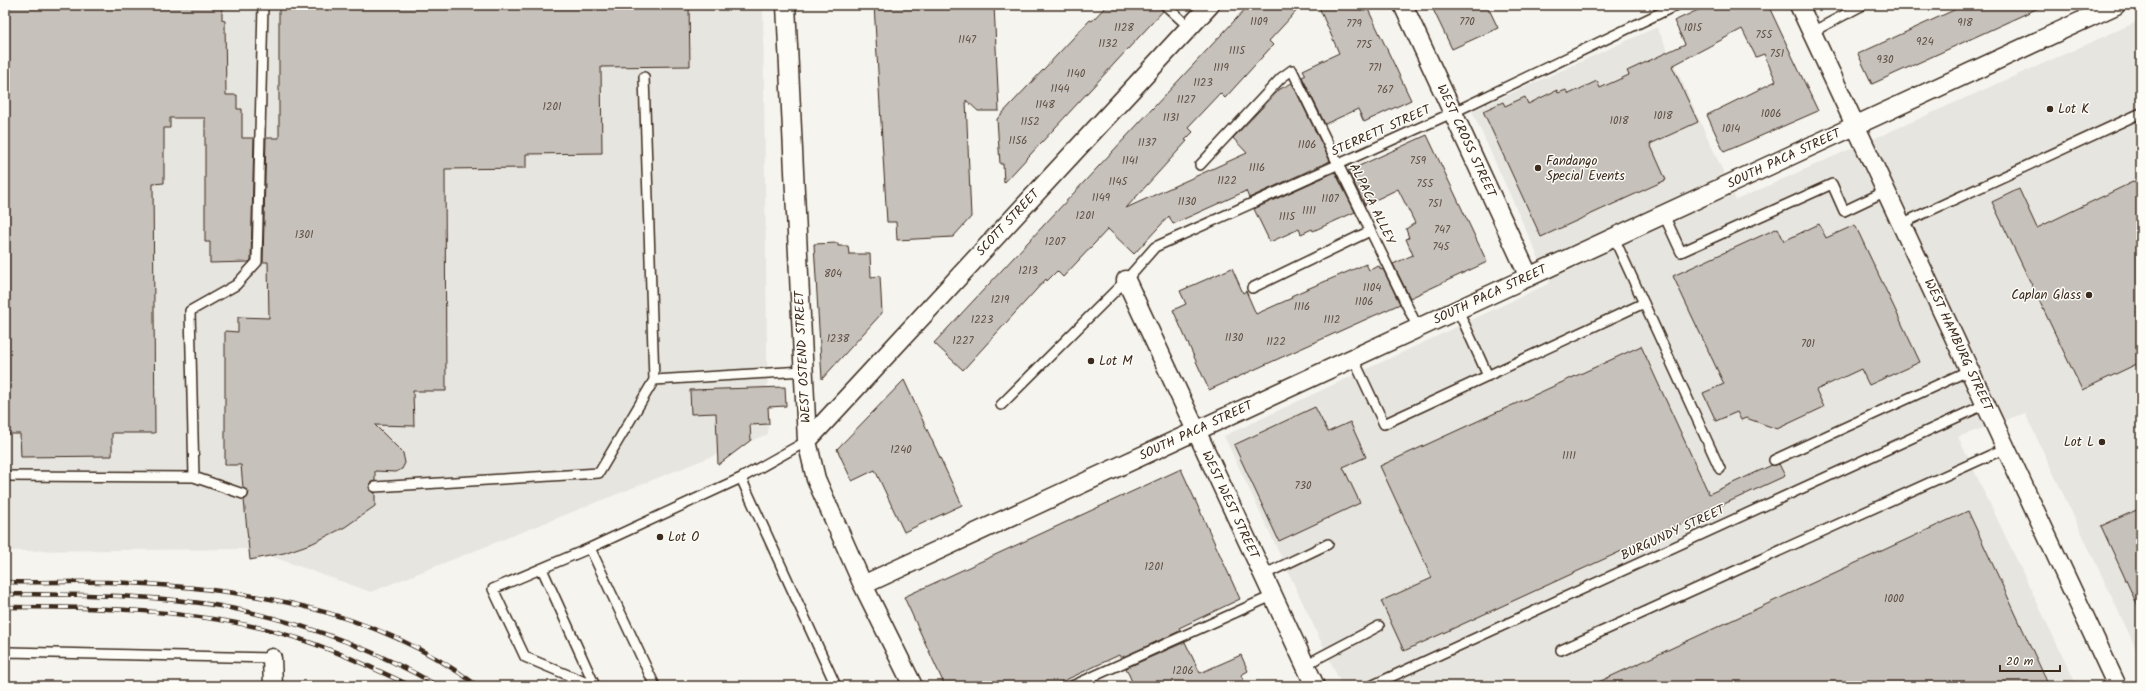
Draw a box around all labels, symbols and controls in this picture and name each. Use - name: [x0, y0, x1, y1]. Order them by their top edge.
- house number: 1109: [1250, 13, 1269, 31]
- house number: 770: [1459, 13, 1475, 31]
- house number: 918: [1957, 14, 1973, 32]
- house number: 779: [1346, 15, 1362, 33]
- house number: 1128: [1114, 19, 1134, 37]
- house number: 1015: [1684, 19, 1703, 37]
- house number: 755: [1756, 26, 1774, 44]
- house number: 1147: [958, 31, 977, 49]
- house number: 924: [1916, 33, 1934, 51]
- house number: 1132: [1098, 35, 1118, 53]
- house number: 775: [1356, 36, 1373, 54]
- house number: 1115: [1229, 42, 1246, 60]
- house number: 751: [1770, 45, 1784, 63]
- house number: 930: [1876, 51, 1894, 69]
- house number: 1119: [1213, 59, 1229, 77]
- house number: 771: [1368, 59, 1382, 77]
- house number: 1140: [1067, 65, 1086, 83]
- house number: 1123: [1193, 74, 1213, 92]
- house number: 1144: [1050, 80, 1070, 98]
- house number: 767: [1377, 81, 1394, 99]
- street label: WEST CROSS STREET: [1431, 81, 1502, 202]
- house number: 1127: [1177, 91, 1196, 109]
- house number: 1148: [1035, 96, 1055, 114]
- house number: 1201: [543, 98, 561, 116]
- street label: STERRETT STREET: [1328, 99, 1435, 162]
- place label: Lot K: [2058, 99, 2089, 120]
- marker: Lot K: [2045, 104, 2055, 114]
- house number: 1006: [1761, 105, 1781, 123]
- house number: 1018: [1653, 107, 1673, 125]
- house number: 1131: [1163, 109, 1179, 127]
- house number: 1018: [1609, 112, 1629, 130]
- house number: 1152: [1020, 113, 1040, 131]
- house number: 1014: [1722, 120, 1740, 138]
- street label: SOUTH PACA STREET: [1724, 123, 1845, 195]
- house number: 1156: [1009, 132, 1027, 150]
- house number: 1137: [1138, 134, 1157, 152]
- house number: 1106: [1298, 136, 1316, 154]
- place label: Fandango Special Events: [1546, 151, 1625, 187]
- house number: 1141: [1122, 152, 1138, 170]
- house number: 759: [1410, 152, 1427, 170]
- house number: 1116: [1249, 159, 1265, 177]
- street label: ALPACA ALLEY: [1343, 160, 1401, 249]
- marker: Fandango Special Events: [1533, 163, 1543, 173]
- house number: 1122: [1217, 172, 1237, 190]
- house number: 1145: [1109, 173, 1129, 191]
- house number: 755: [1417, 175, 1435, 193]
- street label: SCOTT STREET: [971, 184, 1046, 261]
- house number: 1149: [1092, 189, 1111, 207]
- house number: 1107: [1321, 190, 1340, 208]
- house number: 1130: [1178, 193, 1197, 211]
- house number: 751: [1428, 195, 1442, 213]
- house number: 1111: [1302, 202, 1316, 220]
- house number: 1201: [1076, 207, 1094, 225]
- house number: 1115: [1279, 208, 1296, 226]
- house number: 747: [1434, 221, 1451, 239]
- house number: 1301: [295, 226, 313, 244]
- house number: 1207: [1045, 233, 1066, 251]
- house number: 745: [1432, 238, 1451, 256]
- street label: SOUTH PACA STREET: [1430, 259, 1551, 331]
- house number: 1213: [1018, 262, 1038, 280]
- house number: 804: [824, 265, 842, 283]
- street label: WEST HAMBURG STREET: [1918, 275, 1998, 416]
- house number: 1104: [1363, 279, 1381, 297]
- place label: Caplan Glass: [2011, 285, 2081, 306]
- street label: WEST OSTEND STREET: [789, 289, 817, 424]
- marker: Caplan Glass: [2084, 290, 2094, 300]
- house number: 1219: [991, 291, 1010, 309]
- house number: 1106: [1355, 293, 1373, 311]
- house number: 1116: [1294, 298, 1310, 316]
- house number: 1223: [971, 311, 993, 329]
- house number: 1112: [1324, 311, 1340, 329]
- house number: 1130: [1225, 329, 1244, 347]
- house number: 1238: [827, 330, 850, 348]
- house number: 1227: [952, 332, 975, 350]
- house number: 1122: [1266, 333, 1286, 351]
- house number: 701: [1801, 335, 1815, 353]
- place label: Lot M: [1099, 351, 1133, 372]
- marker: Lot M: [1086, 356, 1096, 366]
- street label: SOUTH PACA STREET: [1136, 395, 1257, 467]
- place label: Lot L: [2064, 432, 2094, 453]
- marker: Lot L: [2097, 437, 2107, 447]
- house number: 1240: [890, 441, 912, 459]
- street label: WEST WEST STREET: [1196, 447, 1265, 564]
- house number: 1111: [1562, 447, 1576, 465]
- house number: 730: [1295, 477, 1312, 495]
- street label: BURGUNDY STREET: [1617, 499, 1730, 566]
- place label: Lot O: [668, 527, 699, 548]
- marker: Lot O: [655, 532, 665, 542]
- house number: 1201: [1145, 558, 1163, 576]
- house number: 1000: [1884, 590, 1904, 608]
- scale bar: [2000, 647, 2060, 673]
- text: 20 m: [2006, 652, 2034, 671]
- house number: 1206: [1172, 662, 1194, 680]

